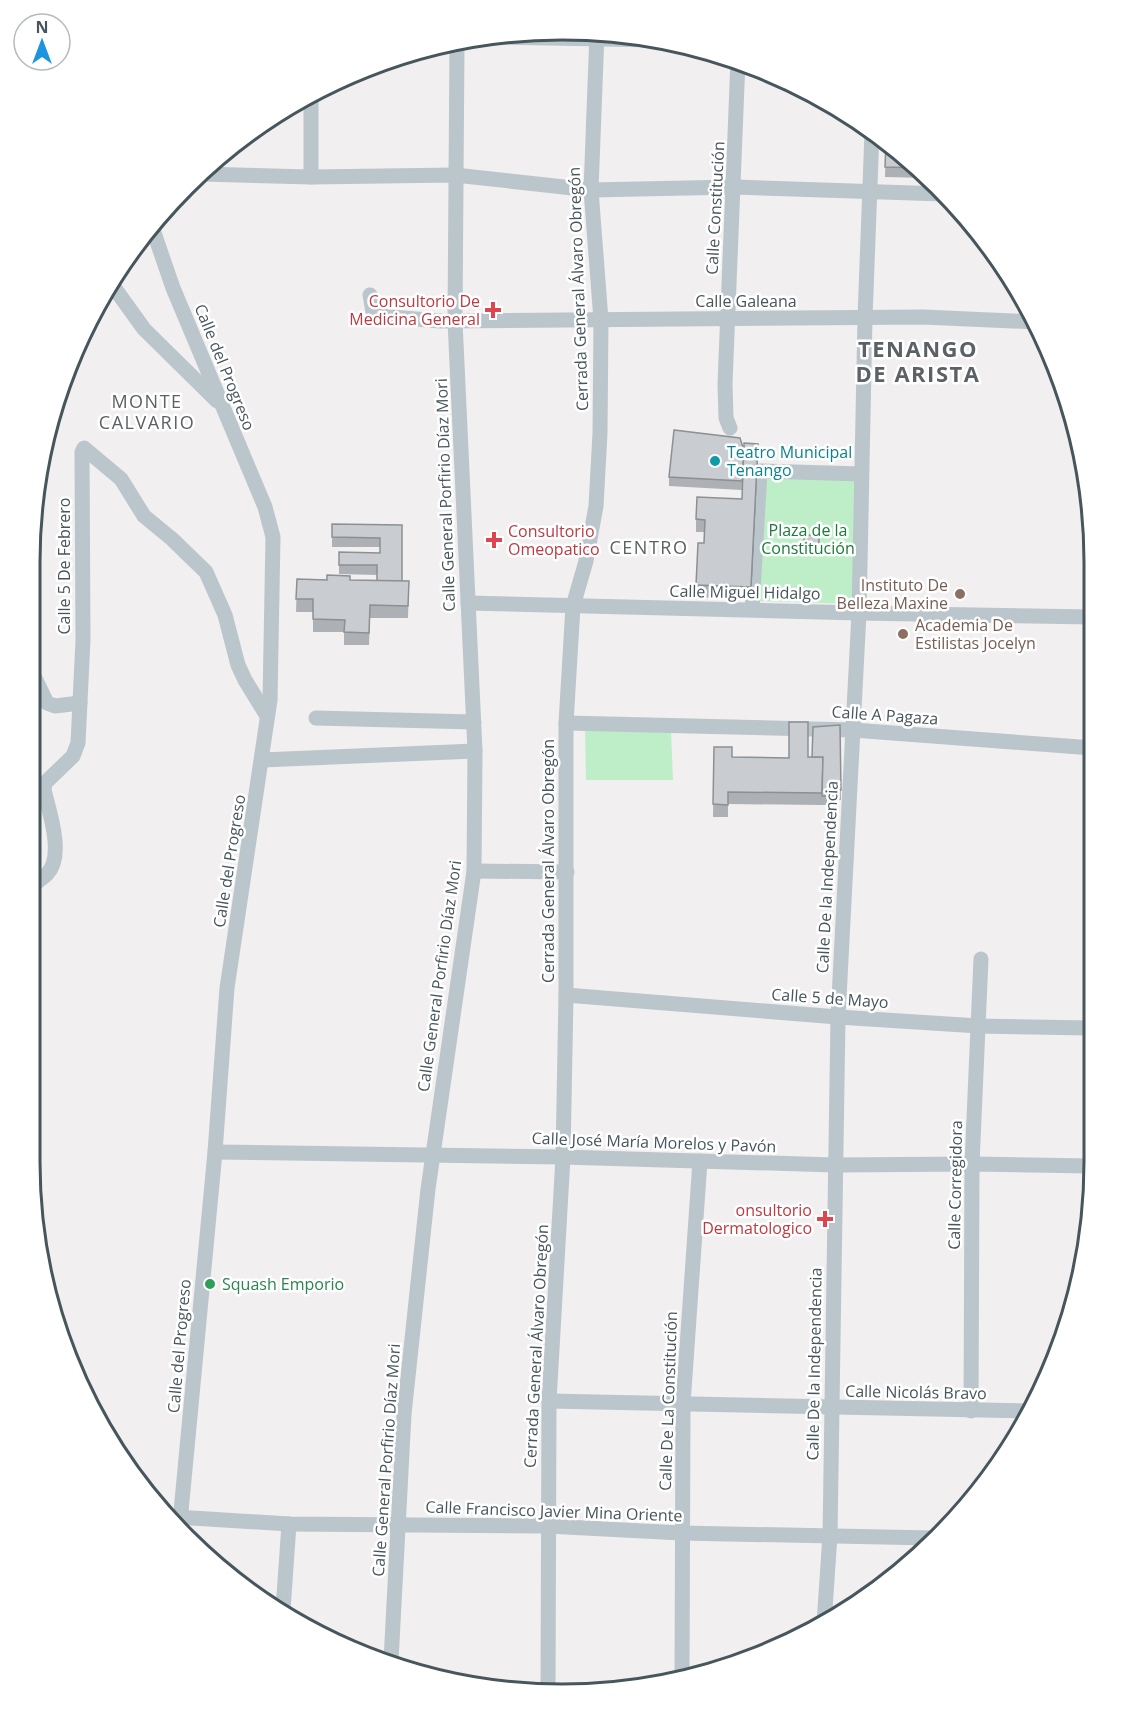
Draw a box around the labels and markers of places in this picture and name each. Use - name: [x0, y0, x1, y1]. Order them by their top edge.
- place label: Consultorio De Medicina General: [349, 290, 480, 330]
- marker: Consultorio De Medicina General: [484, 301, 502, 319]
- place label: Teatro Municipal Tenango: [727, 441, 852, 481]
- marker: Teatro Municipal Tenango: [708, 454, 722, 468]
- place label: Consultorio Omeopatico: [508, 520, 600, 560]
- marker: Consultorio Omeopatico: [485, 531, 503, 549]
- place label: Instituto De Belleza Maxine: [837, 574, 948, 614]
- marker: Instituto De Belleza Maxine: [953, 587, 967, 601]
- place label: Academia De Estilistas Jocelyn: [915, 614, 1036, 654]
- marker: Academia De Estilistas Jocelyn: [896, 627, 910, 641]
- place label: onsultorio Dermatologico: [702, 1199, 812, 1239]
- marker: onsultorio Dermatologico: [816, 1210, 834, 1228]
- place label: Squash Emporio: [222, 1273, 344, 1295]
- marker: Squash Emporio: [203, 1277, 217, 1291]

